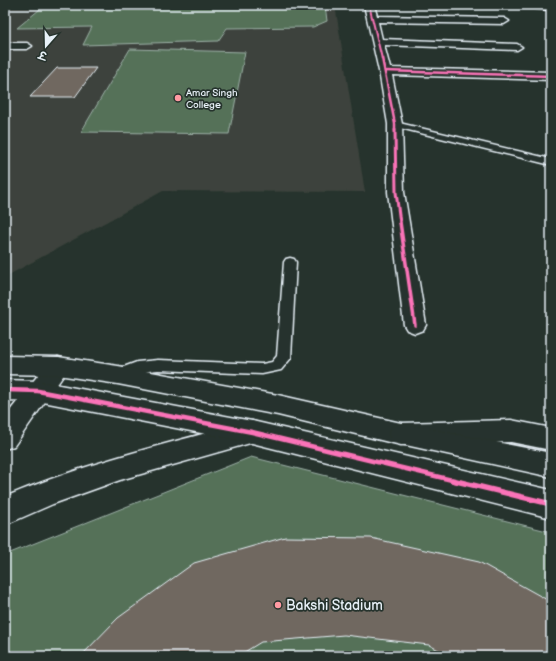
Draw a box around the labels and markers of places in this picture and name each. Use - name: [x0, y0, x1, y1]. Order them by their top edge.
- place label: Amar Singh College: [186, 87, 238, 111]
- marker: Amar Singh College: [173, 93, 183, 103]
- place label: Bakshi Stadium: [286, 597, 383, 614]
- marker: Bakshi Stadium: [273, 600, 283, 610]

